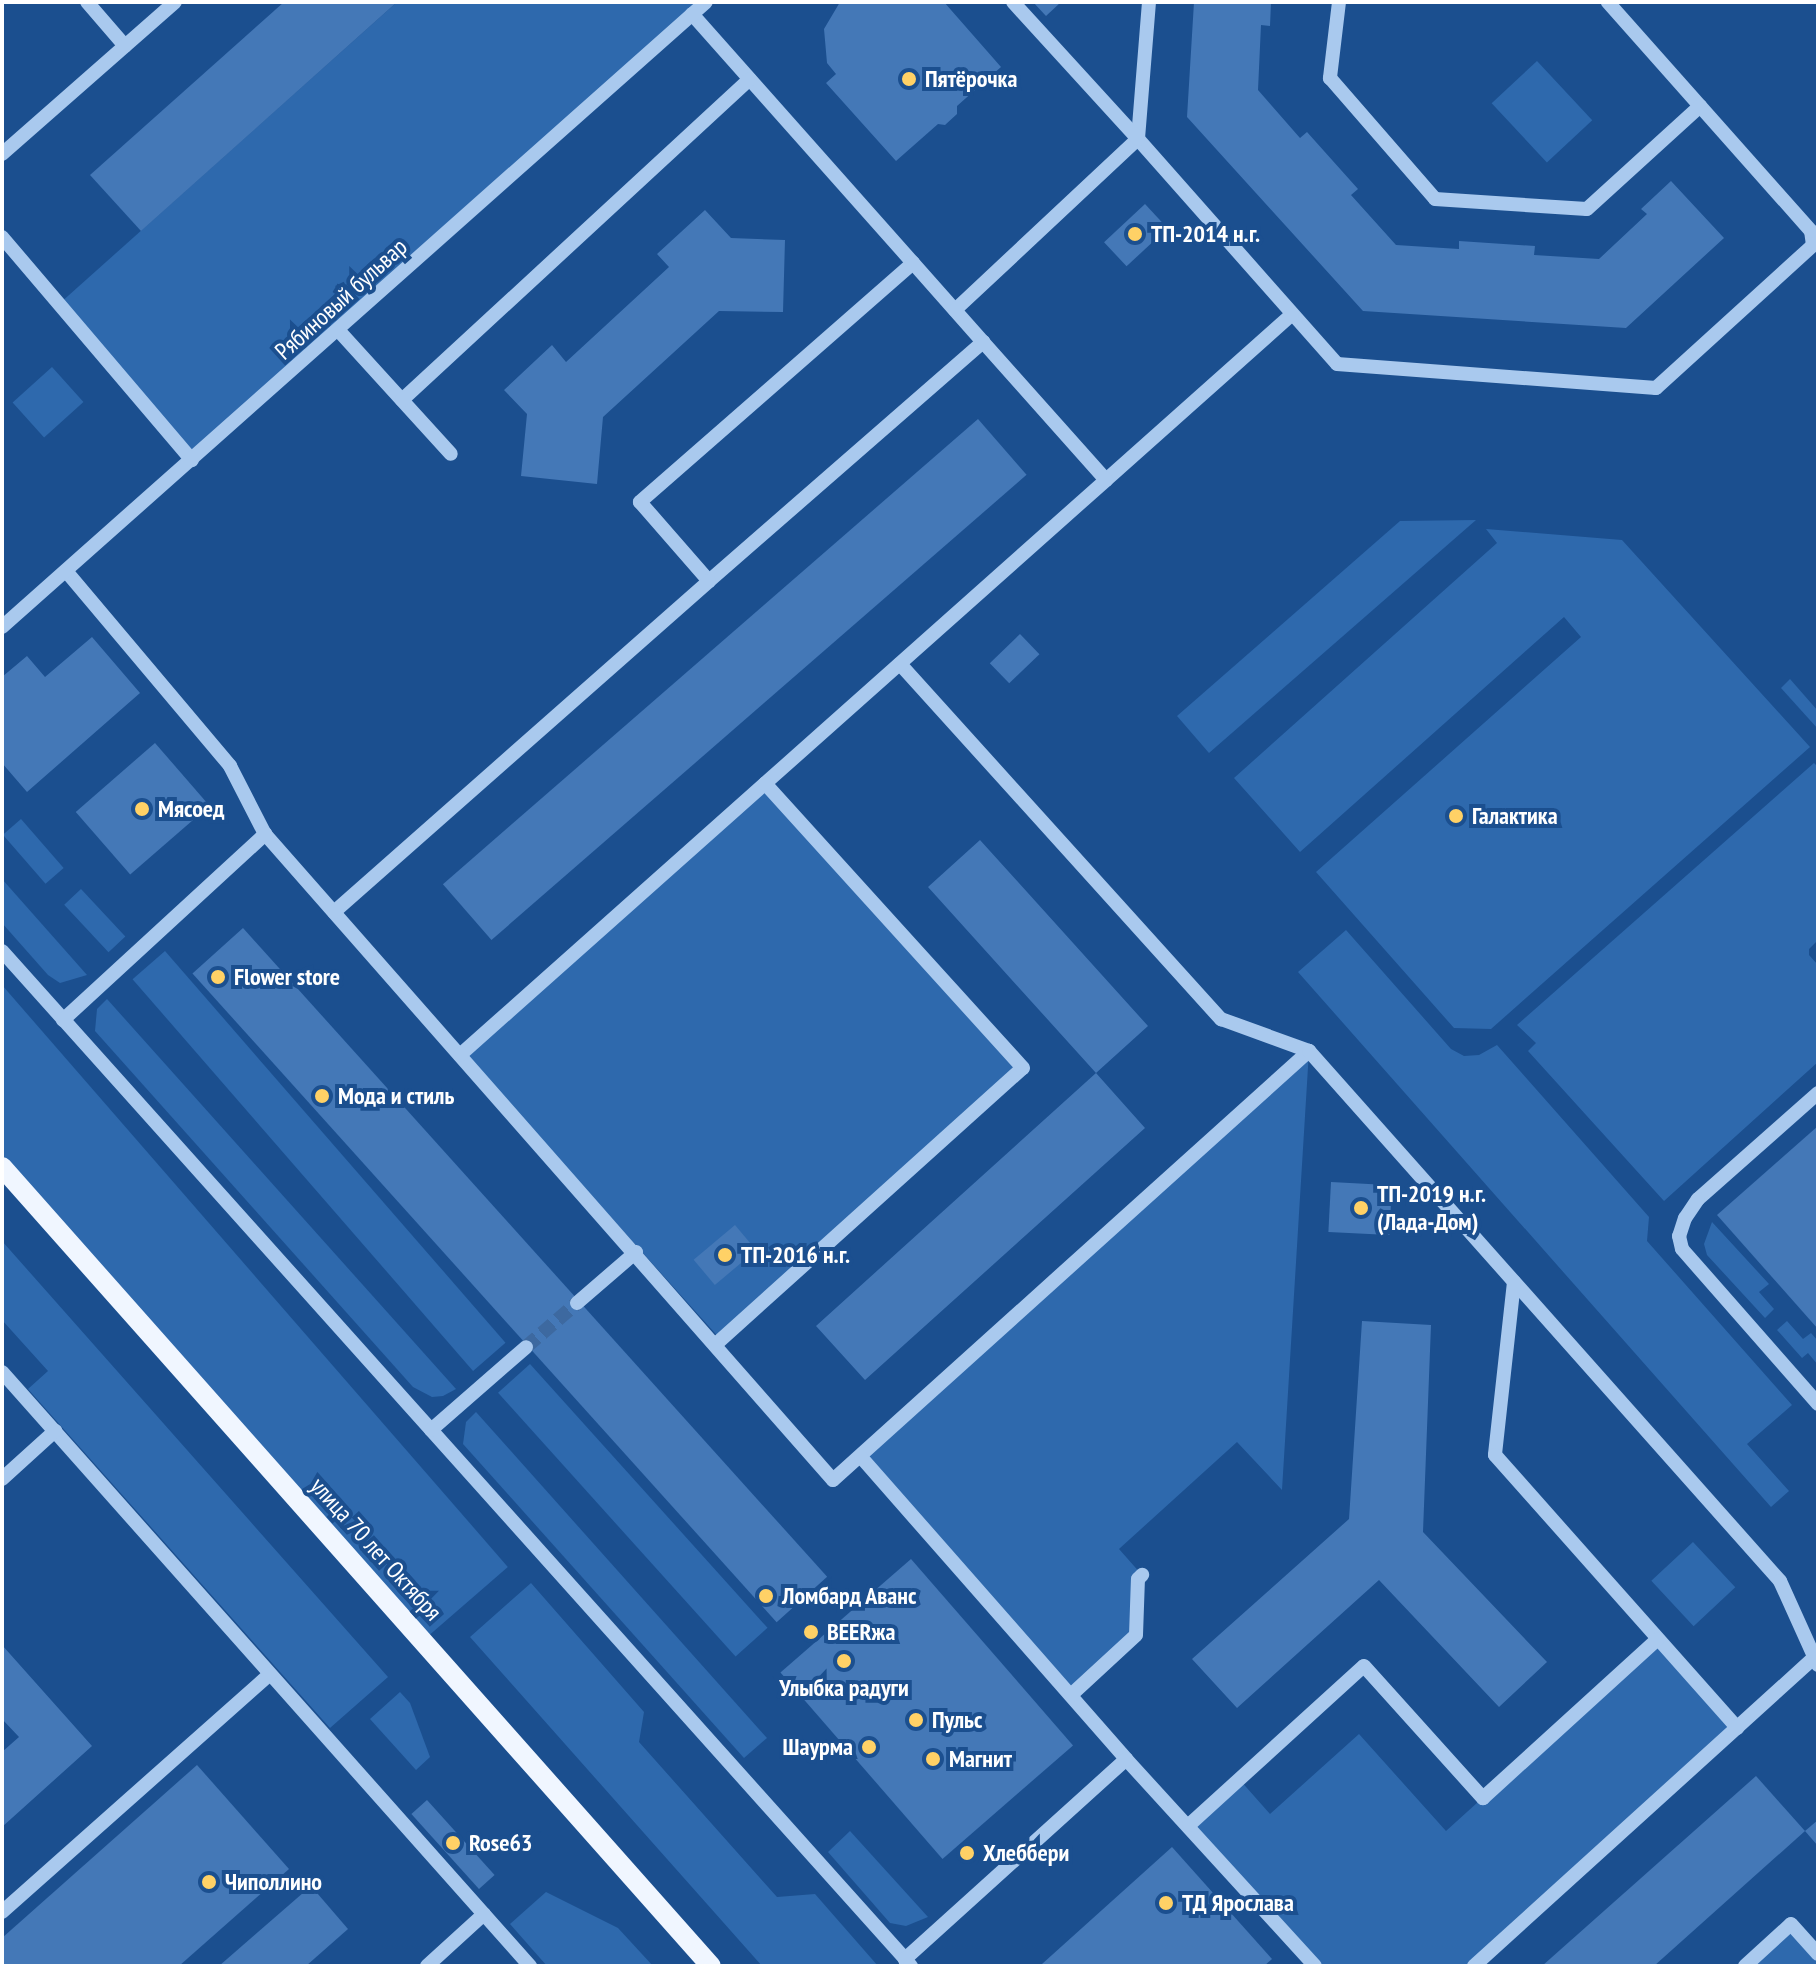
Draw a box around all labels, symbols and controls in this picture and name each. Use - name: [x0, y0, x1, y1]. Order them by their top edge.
- place label: Пятёрочка: [925, 65, 1017, 93]
- marker: Пятёрочка: [900, 70, 918, 88]
- place label: ТП-2014 н.г.: [1151, 220, 1260, 248]
- marker: ТП-2014 н.г.: [1126, 225, 1144, 243]
- street label: Рябиновый бульвар: [269, 232, 413, 366]
- place label: Мясоед: [158, 795, 224, 823]
- marker: Мясоед: [133, 800, 151, 818]
- place label: Галактика: [1472, 802, 1558, 830]
- marker: Галактика: [1447, 807, 1465, 825]
- place label: Flower store: [234, 963, 340, 991]
- marker: Flower store: [209, 968, 227, 986]
- place label: Мода и стиль: [338, 1082, 454, 1110]
- marker: Мода и стиль: [313, 1087, 331, 1105]
- place label: ТП-2019 н.г. (Лада-Дом): [1377, 1180, 1486, 1236]
- marker: ТП-2019 н.г. (Лада-Дом): [1352, 1199, 1370, 1217]
- place label: ТП-2016 н.г.: [741, 1241, 850, 1269]
- marker: ТП-2016 н.г.: [716, 1246, 734, 1264]
- street label: улица 70 лет Октября: [304, 1471, 448, 1627]
- place label: Ломбард Аванс: [782, 1582, 917, 1610]
- marker: Ломбард Аванс: [757, 1587, 775, 1605]
- place label: BEERжа: [827, 1618, 895, 1646]
- marker: BEERжа: [802, 1623, 820, 1641]
- marker: Улыбка радуги: [835, 1652, 853, 1670]
- place label: Улыбка радуги: [779, 1674, 909, 1702]
- place label: Пульс: [932, 1706, 982, 1734]
- marker: Пульс: [907, 1711, 925, 1729]
- place label: Шаурма: [783, 1733, 853, 1761]
- marker: Шаурма: [860, 1738, 878, 1756]
- place label: Магнит: [949, 1745, 1012, 1773]
- marker: Магнит: [924, 1750, 942, 1768]
- place label: Rose63: [469, 1829, 532, 1857]
- marker: Rose63: [444, 1834, 462, 1852]
- place label: Хлеббери: [983, 1839, 1069, 1867]
- marker: Хлеббери: [958, 1844, 976, 1862]
- place label: Чиполлино: [225, 1868, 322, 1896]
- marker: Чиполлино: [200, 1873, 218, 1891]
- place label: ТД Ярослава: [1182, 1889, 1294, 1917]
- marker: ТД Ярослава: [1157, 1894, 1175, 1912]

